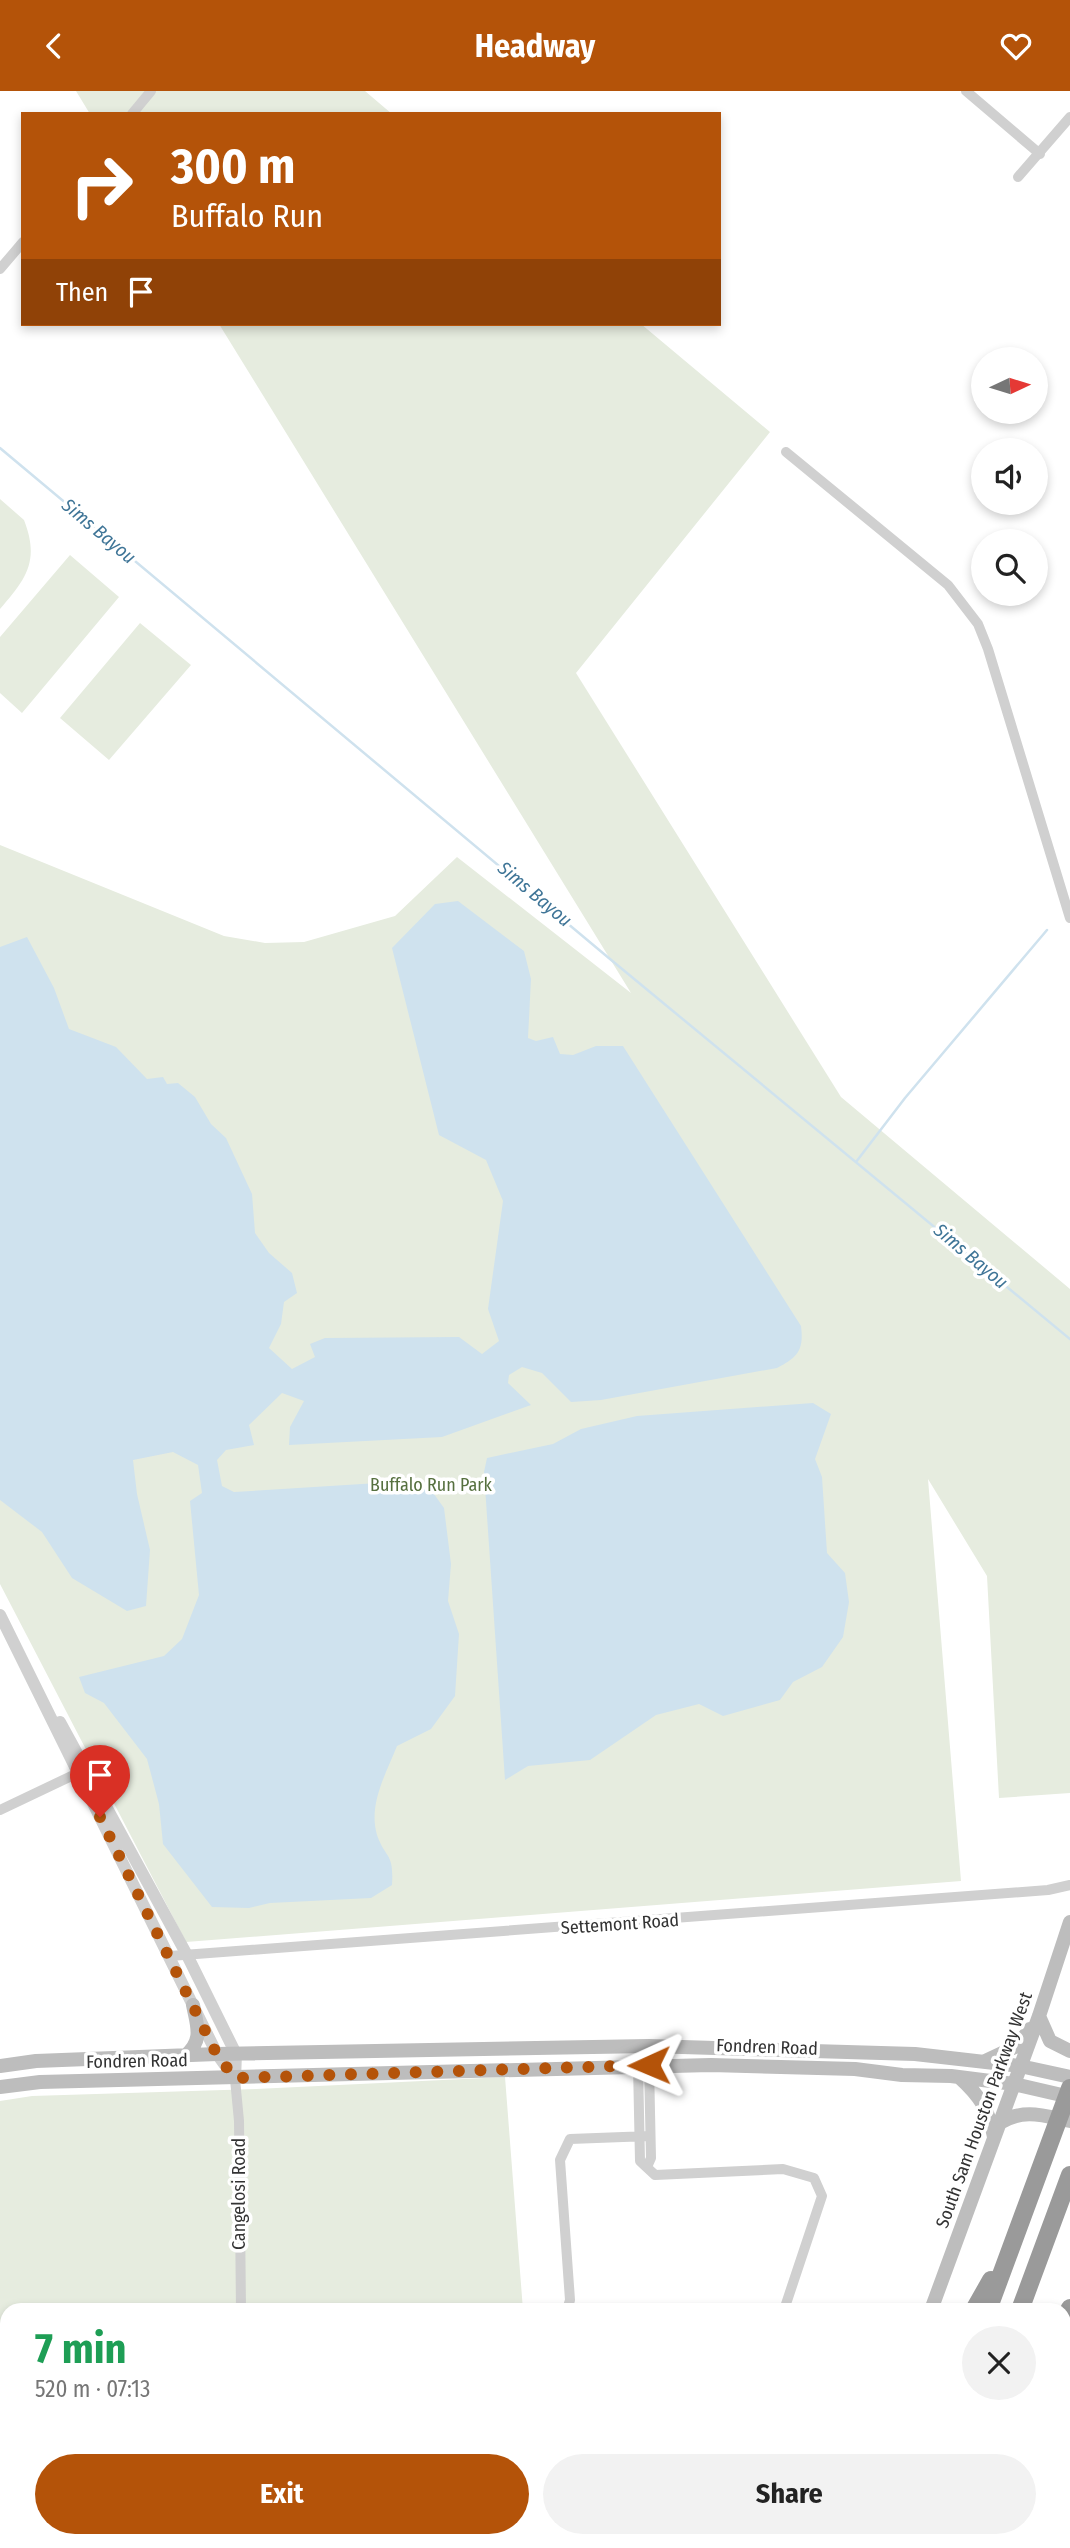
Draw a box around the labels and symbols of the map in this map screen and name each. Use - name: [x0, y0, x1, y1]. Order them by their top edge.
- north arrow: [971, 347, 1048, 423]
- water label: Sims Bayou: [57, 493, 141, 569]
- water label: Sims Bayou: [493, 856, 577, 932]
- water label: Sims Bayou: [929, 1218, 1013, 1294]
- park label: Buffalo Run Park: [370, 1474, 493, 1496]
- pin: [70, 1745, 130, 1817]
- street label: Settemont Road: [560, 1909, 680, 1939]
- street label: South Sam Houston Parkway West: [931, 1989, 1037, 2231]
- position arrow: [612, 2028, 686, 2102]
- street label: Fondren Road: [716, 2034, 818, 2060]
- street label: Fondren Road: [86, 2049, 188, 2073]
- street label: Cangelosi Road: [228, 2138, 250, 2250]

